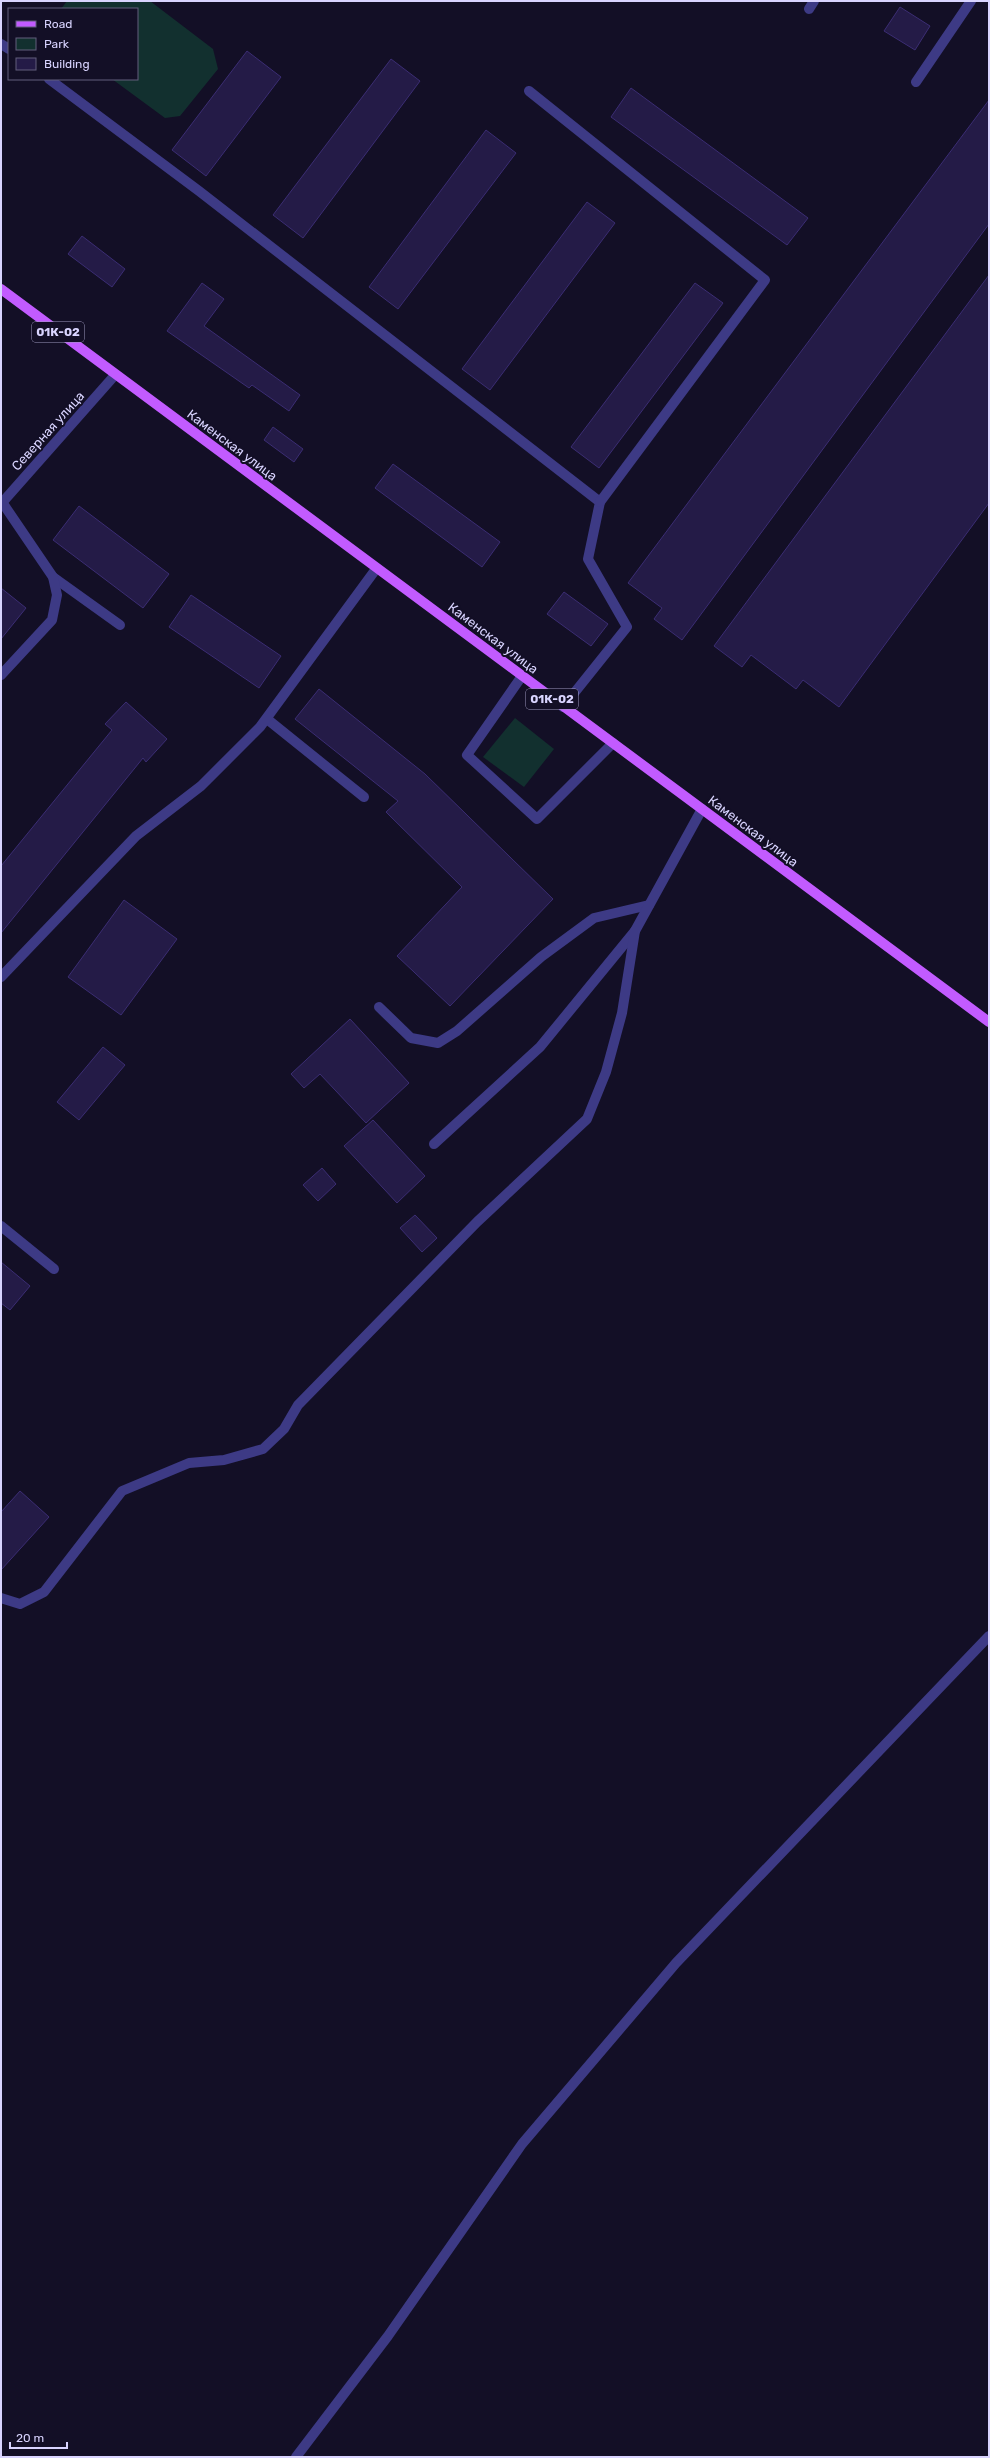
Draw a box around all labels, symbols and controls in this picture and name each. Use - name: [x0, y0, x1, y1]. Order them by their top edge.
- legend: [8, 8, 138, 80]
- text: Road: [44, 17, 72, 31]
- text: Park: [44, 37, 70, 51]
- text: Building: [44, 57, 90, 71]
- road number: 01К-02: [32, 322, 84, 342]
- street label: Северная улица: [9, 388, 87, 474]
- street label: Каменская улица: [184, 406, 280, 484]
- street label: Каменская улица: [445, 599, 541, 677]
- road number: 01К-02: [526, 689, 578, 709]
- street label: Каменская улица: [705, 792, 801, 870]
- scale bar: [10, 2424, 67, 2450]
- text: 20 m: [16, 2431, 44, 2445]

